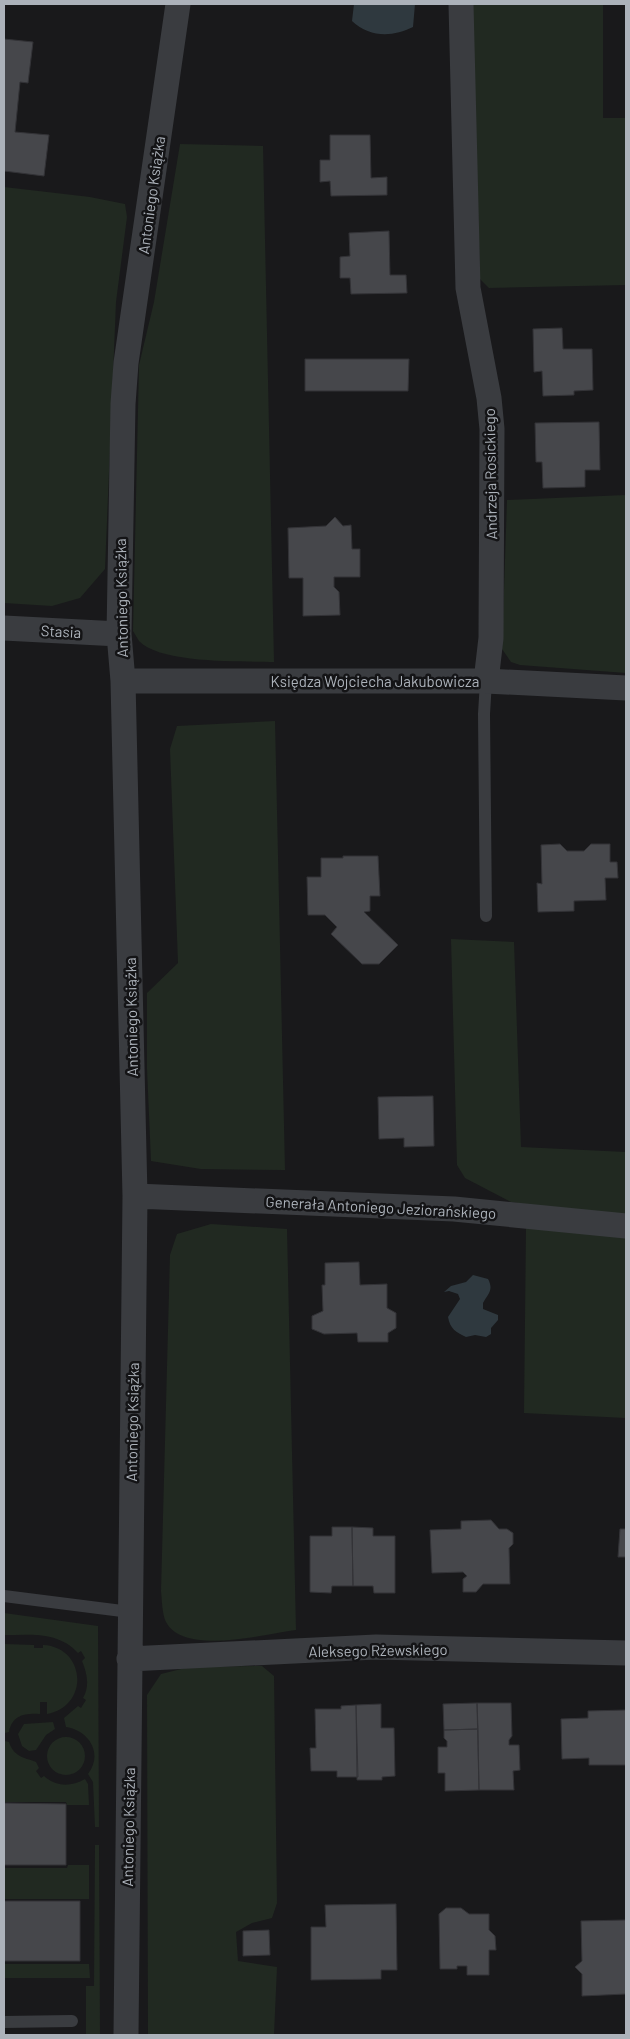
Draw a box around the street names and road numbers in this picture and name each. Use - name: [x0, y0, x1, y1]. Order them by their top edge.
- street label: Antoniego Książka: [134, 135, 168, 255]
- street label: Andrzeja Rosickiego: [480, 408, 500, 540]
- street label: Antoniego Książka: [111, 538, 131, 658]
- street label: Stasia: [40, 621, 82, 641]
- street label: Księdza Wojciecha Jakubowicza: [271, 672, 479, 690]
- street label: Antoniego Książka: [121, 957, 141, 1077]
- street label: Generała Antoniego Jeziorańskiego: [265, 1192, 497, 1222]
- street label: Antoniego Książka: [122, 1362, 142, 1482]
- street label: Aleksego Rżewskiego: [308, 1640, 448, 1660]
- street label: Antoniego Książka: [118, 1767, 138, 1887]

